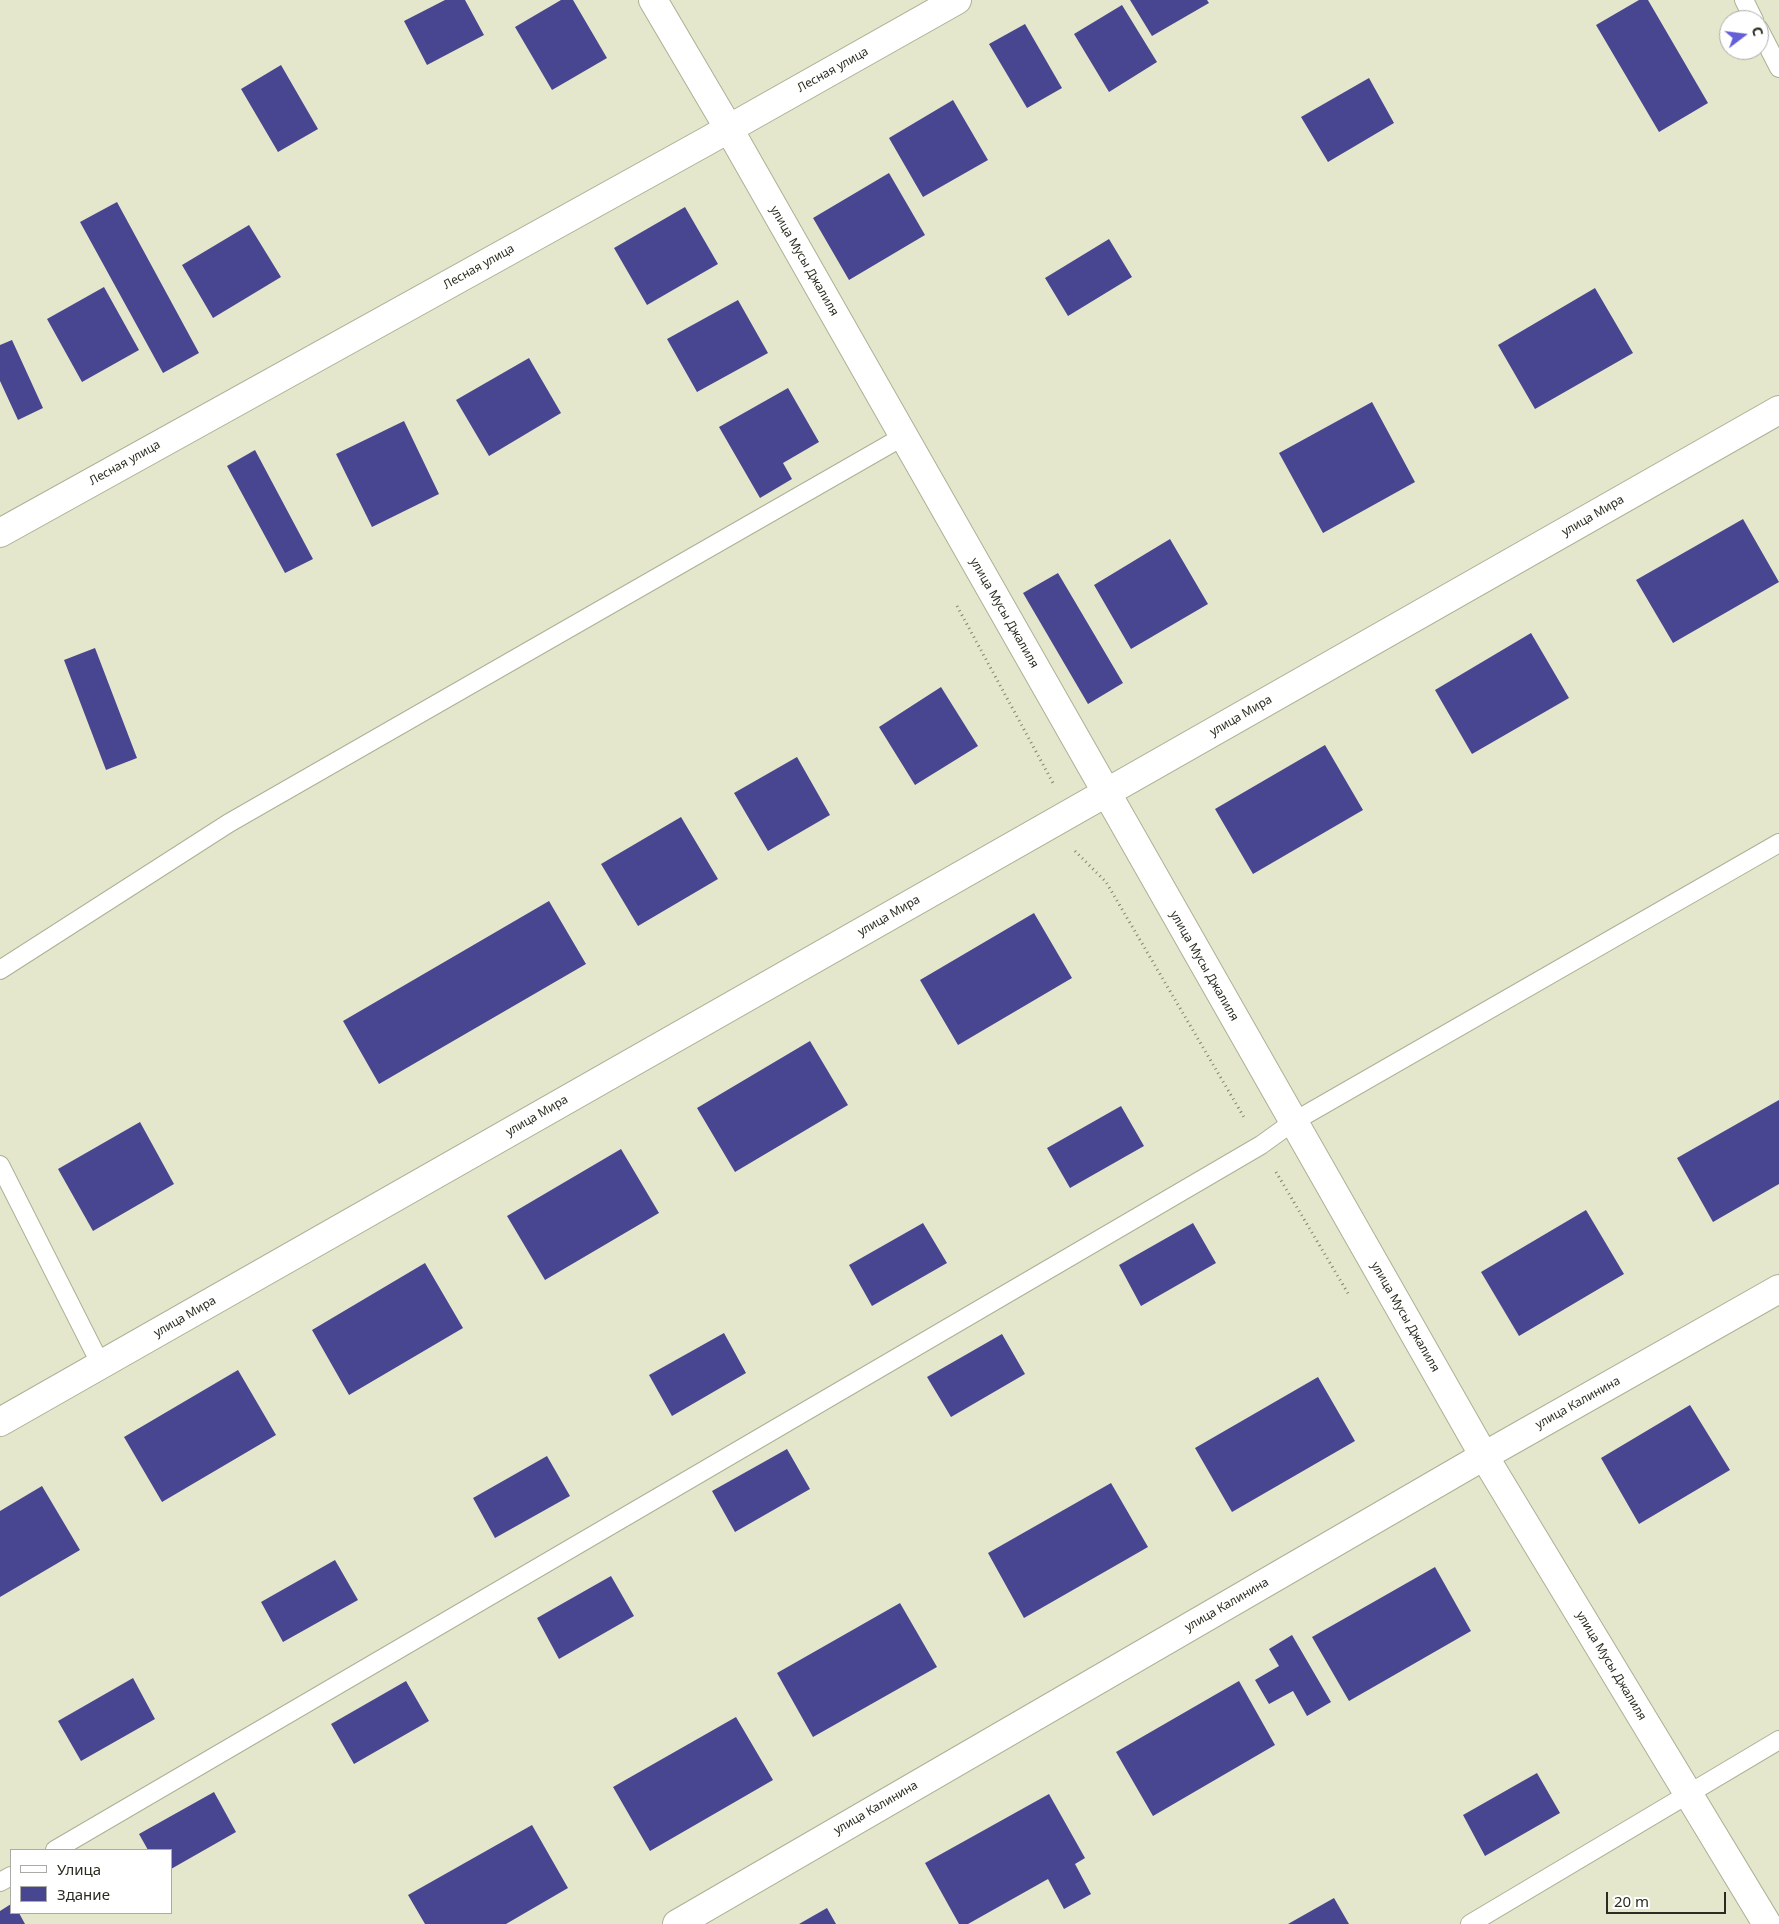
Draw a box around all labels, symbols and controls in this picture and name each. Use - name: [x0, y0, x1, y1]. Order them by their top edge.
- north arrow: [1719, 10, 1769, 60]
- text: С: [1748, 24, 1768, 38]
- street label: Лесная улица: [795, 45, 871, 95]
- street label: улица Мусы Джалиля: [767, 203, 841, 319]
- street label: Лесная улица: [441, 242, 517, 292]
- street label: Лесная улица: [87, 438, 163, 488]
- street label: улица Мира: [1559, 492, 1627, 540]
- street label: улица Мусы Джалиля: [967, 555, 1041, 671]
- street label: улица Мира: [1207, 692, 1275, 740]
- street label: улица Мира: [855, 892, 923, 940]
- street label: улица Мусы Джалиля: [1167, 908, 1241, 1024]
- street label: улица Мира: [503, 1092, 571, 1140]
- street label: улица Мусы Джалиля: [1368, 1259, 1442, 1375]
- street label: улица Мира: [151, 1293, 219, 1341]
- street label: улица Калинина: [1533, 1374, 1623, 1432]
- street label: улица Калинина: [1182, 1575, 1272, 1635]
- street label: улица Мусы Джалиля: [1573, 1609, 1649, 1723]
- street label: улица Калинина: [831, 1778, 921, 1838]
- legend: [10, 1849, 172, 1914]
- text: Улица: [57, 1859, 101, 1879]
- scale bar: [1609, 1882, 1729, 1914]
- text: Здание: [57, 1884, 110, 1904]
- text: 20 m: [1614, 1891, 1649, 1911]

